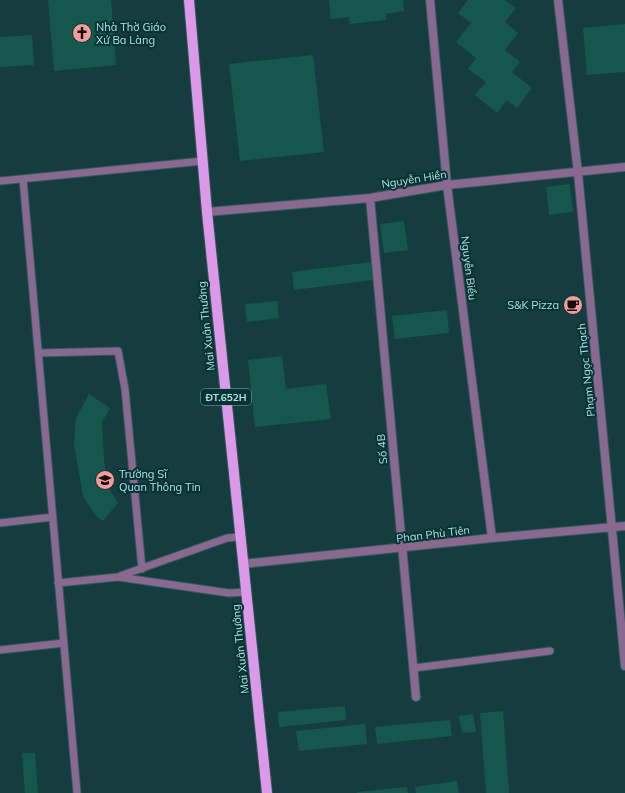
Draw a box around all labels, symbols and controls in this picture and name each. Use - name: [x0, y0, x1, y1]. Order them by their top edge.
- place label: Nhà Thờ Giáo Xứ Ba Làng: [96, 20, 166, 47]
- church icon: Nhà Thờ Giáo Xứ Ba Làng: [71, 22, 93, 44]
- street label: Nguyễn Hiền: [380, 167, 448, 191]
- street label: Nguyễn Biểu: [458, 235, 480, 301]
- street label: Mai Xuân Thưởng: [194, 281, 218, 371]
- cafe icon: S&K Pizza: [562, 294, 584, 316]
- place label: S&K Pizza: [507, 298, 559, 312]
- street label: Phạm Ngọc Thạch: [574, 323, 598, 417]
- road number: ĐT.652H: [201, 389, 251, 405]
- street label: Số 4B: [374, 433, 390, 465]
- place label: Trường Sĩ Quan Thông Tin: [119, 467, 201, 494]
- school or university icon: Trường Sĩ Quan Thông Tin: [94, 469, 116, 491]
- street label: Phan Phù Tiên: [395, 523, 471, 545]
- street label: Mai Xuân Thưởng: [228, 604, 252, 694]

